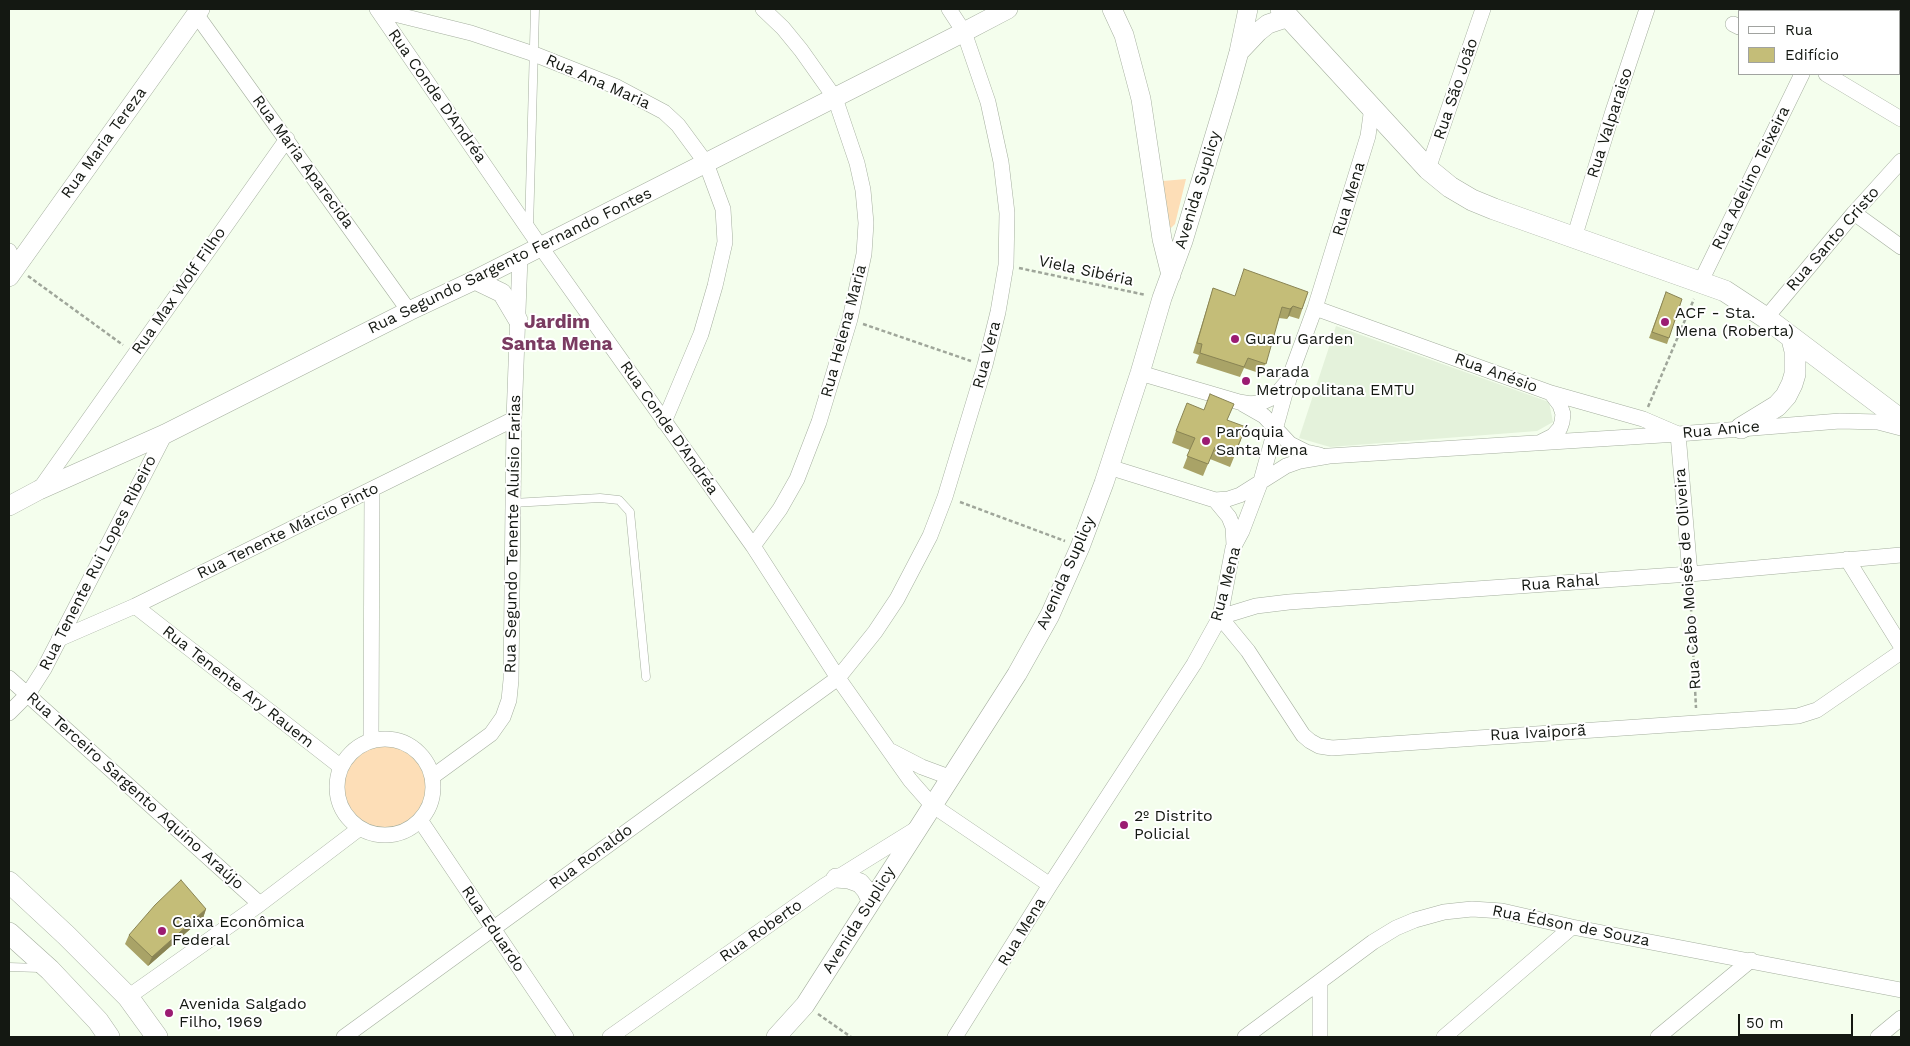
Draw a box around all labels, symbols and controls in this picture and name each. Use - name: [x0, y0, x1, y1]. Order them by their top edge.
- legend: [1738, 10, 1900, 75]
- text: Rua: [1785, 21, 1813, 39]
- street label: Rua Conde D'Andréa: [384, 25, 490, 167]
- street label: Rua São João: [1430, 36, 1482, 142]
- text: Edifício: [1785, 46, 1839, 64]
- street label: Rua Ana Maria: [543, 50, 653, 114]
- street label: Rua Valparaiso: [1583, 65, 1637, 181]
- street label: Rua Maria Tereza: [57, 84, 151, 202]
- street label: Rua Maria Aparecida: [248, 92, 358, 232]
- street label: Rua Adelino Teixeira: [1708, 103, 1794, 253]
- street label: Avenida Suplicy: [1171, 129, 1225, 251]
- street label: Rua Mena: [1329, 160, 1369, 238]
- street label: Rua Santo Cristo: [1782, 183, 1884, 295]
- street label: Rua Segundo Sargento Fernando Fontes: [365, 184, 655, 338]
- street label: Rua Max Wolf Filho: [128, 224, 230, 358]
- street label: Viela Sibéria: [1037, 252, 1135, 290]
- street label: Rua Helena Maria: [817, 262, 871, 400]
- place label: ACF - Sta. Mena (Roberta): [1675, 303, 1794, 341]
- district label: Jardim Santa Mena: [502, 311, 612, 355]
- marker: ACF - Sta. Mena (Roberta): [1659, 316, 1671, 328]
- street label: Rua Vera: [969, 319, 1005, 391]
- place label: Guaru Garden: [1245, 329, 1353, 349]
- marker: Guaru Garden: [1229, 333, 1241, 345]
- street label: Rua Anésio: [1452, 349, 1540, 397]
- street label: Rua Conde D'Andréa: [616, 357, 722, 499]
- place label: Parada Metropolitana EMTU: [1256, 362, 1415, 400]
- marker: Parada Metropolitana EMTU: [1240, 375, 1252, 387]
- street label: Rua Segundo Tenente Aluísio Farias: [501, 394, 525, 674]
- street label: Rua Anice: [1681, 417, 1761, 443]
- place label: Paróquia Santa Mena: [1216, 422, 1308, 460]
- marker: Paróquia Santa Mena: [1200, 435, 1212, 447]
- street label: Rua Tenente Rui Lopes Ribeiro: [35, 452, 161, 674]
- street label: Rua Cabo Moisés de Oliveira: [1671, 468, 1705, 690]
- street label: Rua Tenente Márcio Pinto: [194, 479, 382, 583]
- street label: Avenida Suplicy: [1032, 513, 1100, 633]
- street label: Rua Mena: [1207, 545, 1245, 623]
- street label: Rua Rahal: [1520, 571, 1600, 595]
- street label: Rua Tenente Ary Rauem: [158, 622, 318, 752]
- street label: Rua Terceiro Sargento Aquino Araújo: [22, 688, 248, 894]
- street label: Rua Ivaiporã: [1490, 721, 1586, 745]
- place label: 2º Distrito Policial: [1134, 806, 1212, 844]
- marker: 2º Distrito Policial: [1118, 819, 1130, 831]
- street label: Rua Ronaldo: [546, 820, 636, 894]
- street label: Avenida Suplicy: [818, 863, 900, 977]
- street label: Rua Eduardo: [457, 882, 529, 976]
- street label: Rua Mena: [994, 894, 1050, 970]
- street label: Rua Roberto: [716, 895, 806, 967]
- street label: Rua Édson de Souza: [1491, 901, 1651, 951]
- place label: Caixa Econômica Federal: [172, 912, 305, 950]
- marker: Caixa Econômica Federal: [156, 925, 168, 937]
- place label: Avenida Salgado Filho, 1969: [179, 994, 307, 1032]
- scale bar: [1740, 1004, 1855, 1036]
- marker: Avenida Salgado Filho, 1969: [163, 1007, 175, 1019]
- text: 50 m: [1746, 1014, 1783, 1032]

